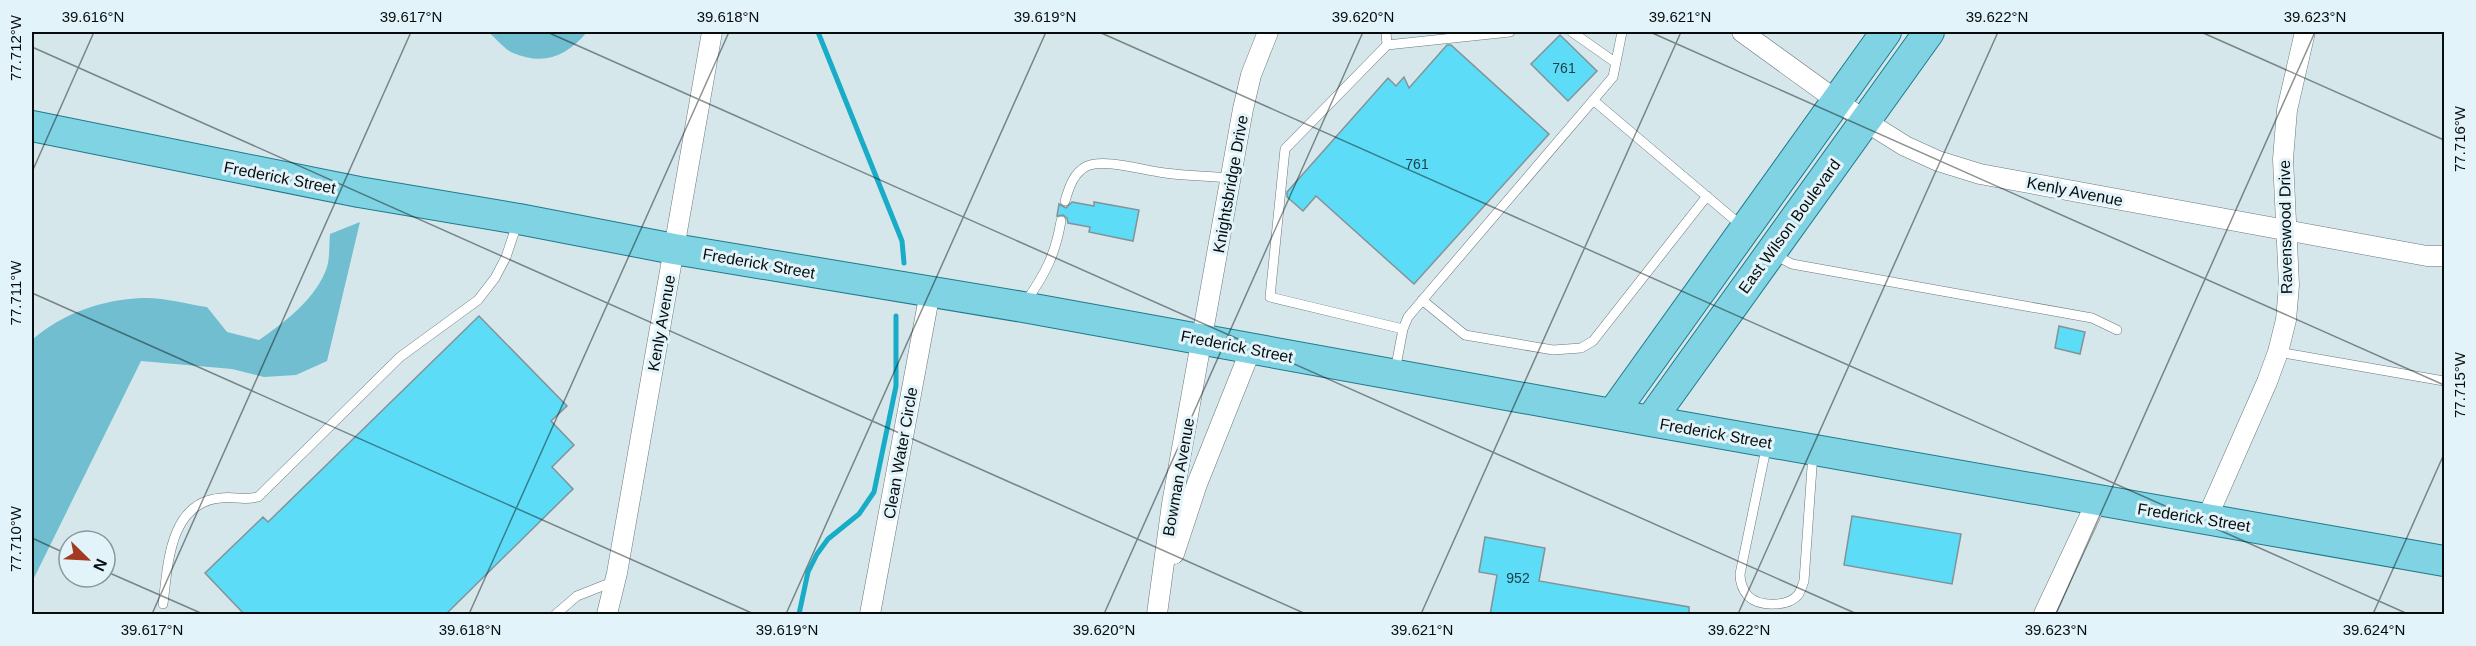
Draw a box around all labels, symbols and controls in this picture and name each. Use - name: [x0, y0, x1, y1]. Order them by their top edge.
- text: 39.616°N: [62, 8, 124, 25]
- text: 39.617°N: [380, 8, 442, 25]
- text: 39.618°N: [697, 8, 759, 25]
- text: 39.619°N: [1014, 8, 1076, 25]
- text: 39.620°N: [1332, 8, 1394, 25]
- text: 39.621°N: [1649, 8, 1711, 25]
- text: 39.622°N: [1966, 8, 2028, 25]
- text: 39.623°N: [2284, 8, 2346, 25]
- text: 77.712°W: [7, 14, 24, 81]
- house number: 761: [1552, 60, 1576, 76]
- text: 77.716°W: [2451, 105, 2468, 172]
- street label: Knightsbridge Drive: [1210, 114, 1251, 254]
- house number: 761: [1405, 156, 1429, 172]
- street label: East Wilson Boulevard: [1735, 156, 1844, 296]
- street label: Frederick Street: [222, 158, 338, 197]
- street label: Ravenswood Drive: [2276, 160, 2295, 294]
- street label: Kenly Avenue: [2025, 174, 2125, 209]
- street label: Frederick Street: [701, 245, 817, 282]
- text: 77.711°W: [7, 260, 24, 325]
- street label: Kenly Avenue: [645, 273, 678, 373]
- street label: Frederick Street: [1179, 327, 1295, 366]
- text: 77.715°W: [2451, 351, 2468, 418]
- street label: Clean Water Circle: [881, 386, 920, 520]
- street label: Frederick Street: [1658, 415, 1774, 452]
- street label: Bowman Avenue: [1160, 417, 1197, 538]
- street label: Frederick Street: [2136, 500, 2252, 535]
- text: 77.710°W: [7, 505, 24, 572]
- north arrow: [57, 529, 117, 589]
- text: N: [90, 556, 110, 574]
- house number: 952: [1506, 570, 1530, 586]
- text: 39.617°N: [121, 621, 183, 638]
- text: 39.618°N: [439, 621, 501, 638]
- text: 39.619°N: [756, 621, 818, 638]
- text: 39.620°N: [1073, 621, 1135, 638]
- text: 39.621°N: [1391, 621, 1453, 638]
- text: 39.622°N: [1708, 621, 1770, 638]
- text: 39.623°N: [2025, 621, 2087, 638]
- text: 39.624°N: [2343, 621, 2405, 638]

